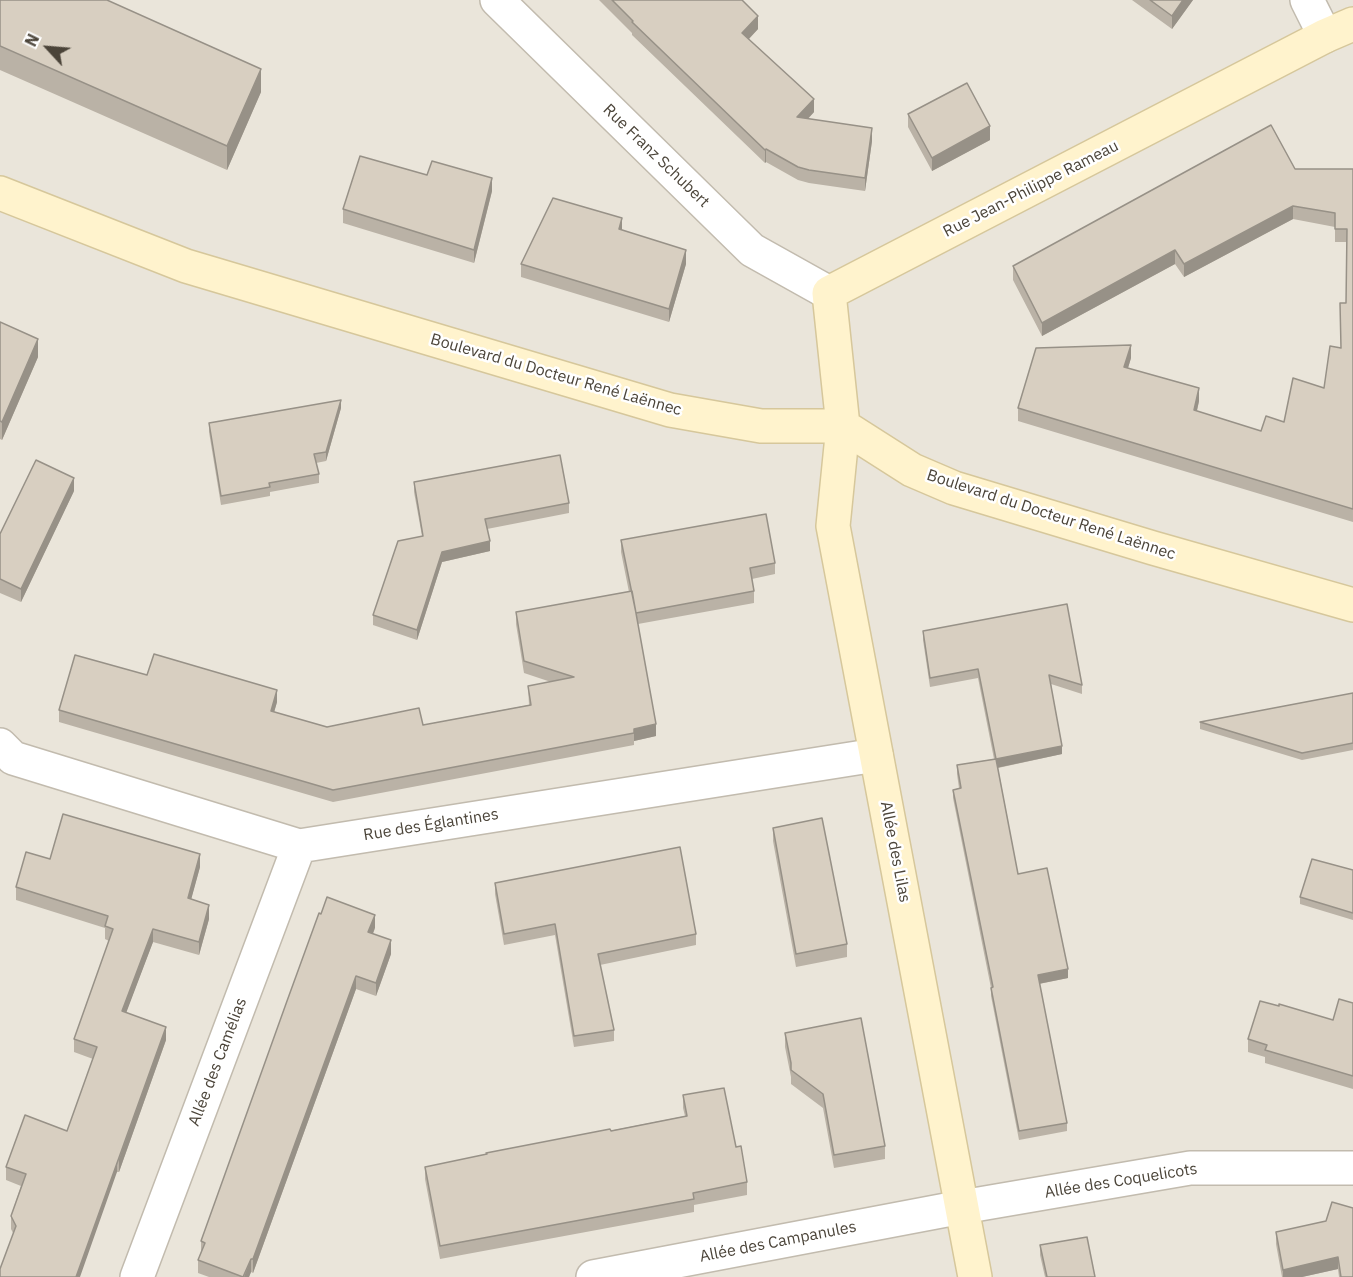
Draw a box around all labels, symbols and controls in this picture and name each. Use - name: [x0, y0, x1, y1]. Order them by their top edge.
- north arrow: [18, 18, 78, 78]
- text: N: [20, 31, 43, 50]
- street label: Rue Franz Schubert: [599, 100, 713, 212]
- street label: Rue Jean-Philippe Rameau: [940, 136, 1122, 242]
- street label: Boulevard du Docteur René Laënnec: [428, 330, 684, 420]
- street label: Boulevard du Docteur René Laënnec: [924, 466, 1178, 564]
- street label: Allée des Lilas: [876, 800, 914, 904]
- street label: Rue des Églantines: [362, 805, 500, 845]
- street label: Allée des Camélias: [185, 995, 251, 1129]
- street label: Allée des Coquelicots: [1043, 1159, 1199, 1203]
- street label: Allée des Campanules: [698, 1217, 858, 1267]

